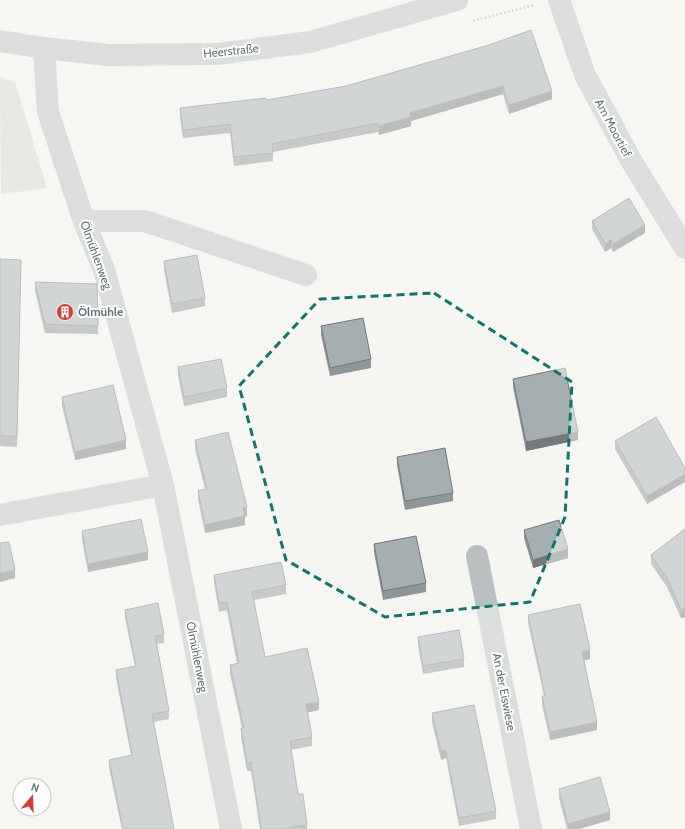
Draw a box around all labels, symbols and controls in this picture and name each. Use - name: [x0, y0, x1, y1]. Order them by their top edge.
- street label: Heerstraße: [202, 40, 260, 61]
- street label: Am Moortief: [592, 96, 635, 160]
- street label: Ölmühlenweg: [77, 219, 116, 292]
- building icon: Ölmühle: [55, 302, 75, 322]
- place label: Ölmühle: [78, 304, 123, 319]
- street label: Ölmühlenweg: [183, 620, 212, 694]
- street label: An der Eiswiese: [490, 652, 519, 732]
- north arrow: [12, 777, 52, 817]
- text: N: [29, 780, 41, 795]

